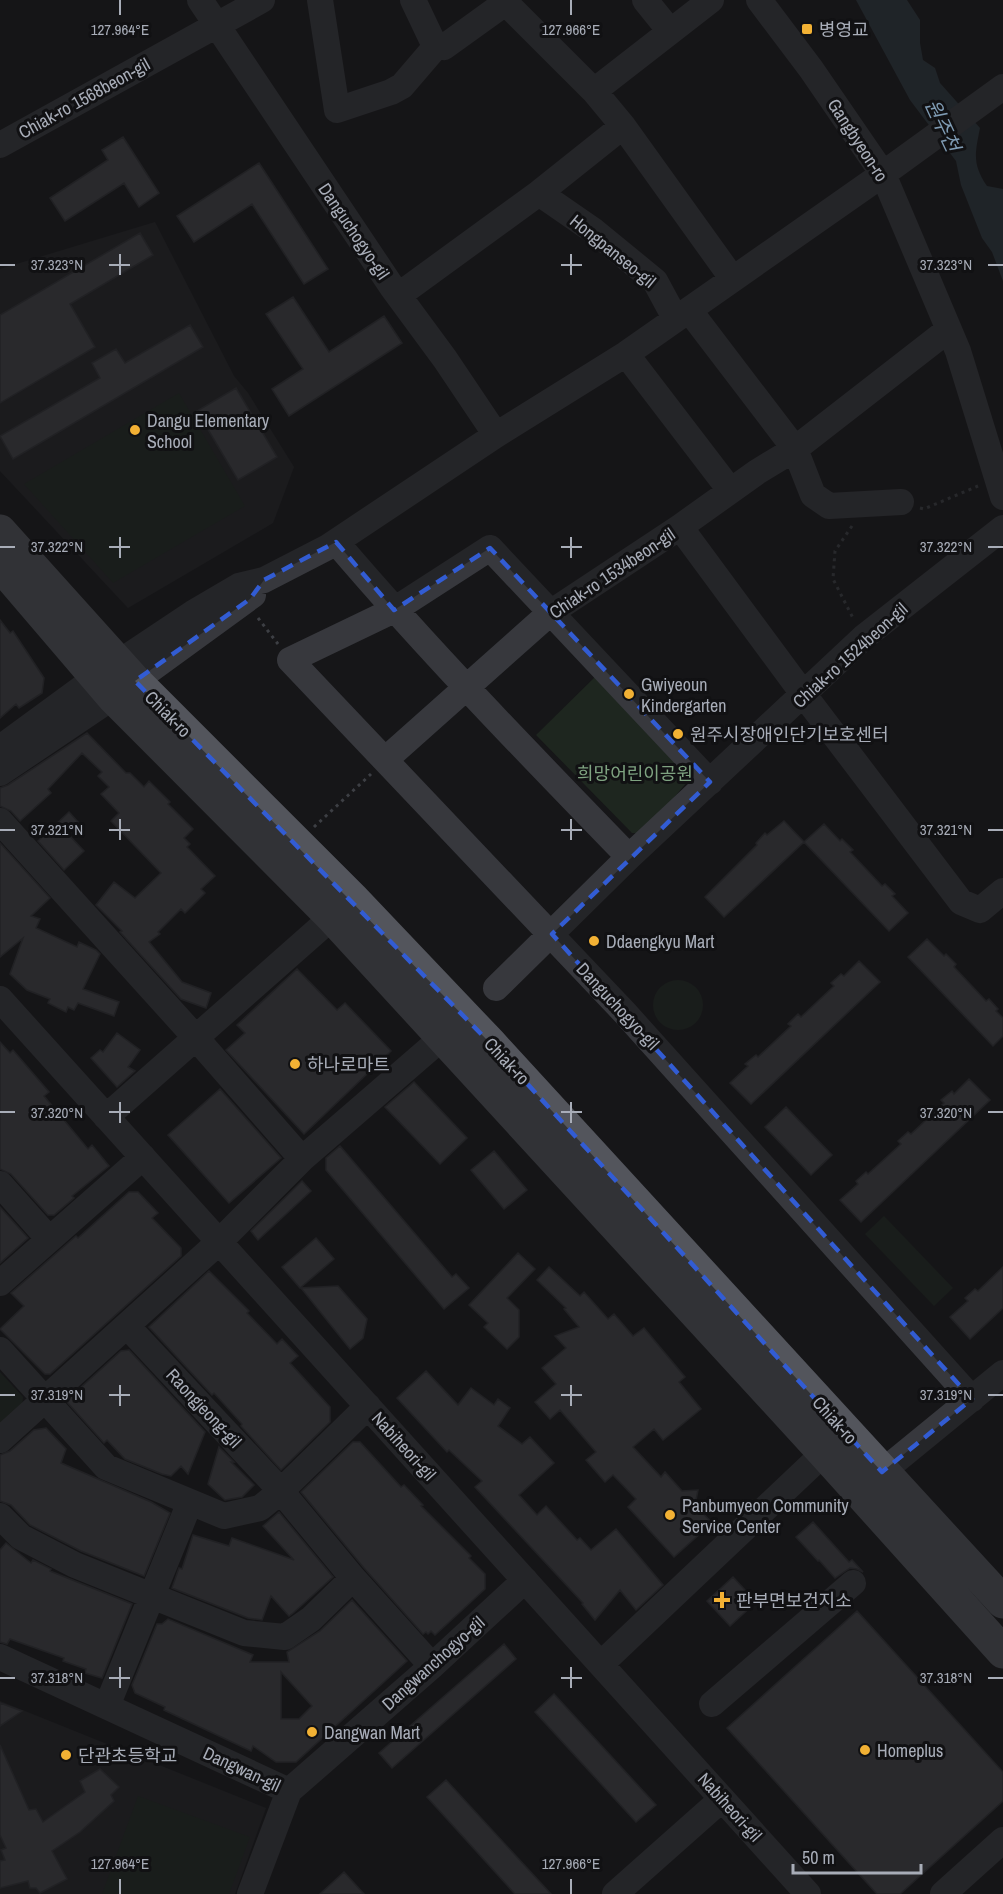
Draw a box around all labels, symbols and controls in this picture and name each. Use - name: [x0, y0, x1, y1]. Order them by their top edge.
- place label: 병영교: [819, 17, 869, 42]
- text: 127.964°E: [91, 19, 149, 40]
- text: 127.966°E: [542, 19, 600, 40]
- marker: 병영교: [800, 22, 814, 36]
- street label: Chiak-ro 1568beon-gil: [14, 51, 154, 145]
- street label: Gangbyeon-ro: [822, 94, 894, 186]
- water label: 원주천: [919, 94, 968, 158]
- street label: Danguchogyo-gil: [312, 178, 396, 284]
- street label: Hongpanseo-gil: [565, 208, 661, 294]
- text: 37.323°N: [31, 254, 83, 275]
- text: 37.323°N: [920, 254, 972, 275]
- place label: Dangu Elementary School: [147, 408, 270, 454]
- marker: Dangu Elementary School: [128, 423, 142, 437]
- street label: Chiak-ro 1534beon-gil: [544, 522, 680, 624]
- text: 37.322°N: [31, 536, 83, 557]
- text: 37.322°N: [920, 536, 972, 557]
- street label: Chiak-ro 1524beon-gil: [787, 597, 913, 713]
- place label: Gwiyeoun Kindergarten: [641, 672, 726, 718]
- street label: Chiak-ro: [139, 685, 197, 743]
- marker: Gwiyeoun Kindergarten: [622, 687, 636, 701]
- place label: 원주시장애인단기보호센터: [690, 722, 889, 747]
- marker: 원주시장애인단기보호센터: [671, 727, 685, 741]
- park label: 희망어린이공원: [577, 761, 693, 786]
- text: 37.321°N: [31, 819, 83, 840]
- text: 37.321°N: [920, 819, 972, 840]
- place label: Ddaengkyu Mart: [606, 929, 714, 954]
- marker: Ddaengkyu Mart: [587, 934, 601, 948]
- street label: Danguchogyo-gil: [571, 957, 665, 1055]
- street label: Chiak-ro: [479, 1032, 535, 1090]
- place label: 하나로마트: [307, 1052, 390, 1077]
- marker: 하나로마트: [288, 1057, 302, 1071]
- text: 37.320°N: [31, 1102, 83, 1123]
- text: 37.320°N: [920, 1102, 972, 1123]
- street label: Raongjeong-gil: [161, 1363, 247, 1453]
- text: 37.319°N: [31, 1384, 83, 1405]
- text: 37.319°N: [920, 1384, 972, 1405]
- street label: Chiak-ro: [807, 1391, 863, 1449]
- street label: Nabiheori-gil: [366, 1406, 442, 1486]
- place label: Panbumyeon Community Service Center: [682, 1493, 849, 1539]
- marker: Panbumyeon Community Service Center: [663, 1508, 677, 1522]
- place label: 판부면보건지소: [736, 1588, 852, 1613]
- marker: 판부면보건지소: [713, 1591, 731, 1609]
- street label: Dangwanchogyo-gil: [376, 1610, 490, 1716]
- text: 37.318°N: [31, 1667, 83, 1688]
- text: 37.318°N: [920, 1667, 972, 1688]
- place label: Dangwan Mart: [324, 1720, 420, 1745]
- marker: Dangwan Mart: [305, 1725, 319, 1739]
- place label: Homeplus: [877, 1738, 943, 1763]
- street label: Dangwan-gil: [199, 1740, 285, 1798]
- place label: 단관초등학교: [78, 1743, 177, 1768]
- marker: Homeplus: [858, 1743, 872, 1757]
- marker: 단관초등학교: [59, 1748, 73, 1762]
- street label: Nabiheori-gil: [692, 1767, 768, 1847]
- scale bar: [793, 1837, 920, 1875]
- text: 50 m: [802, 1845, 835, 1870]
- text: 127.964°E: [91, 1853, 149, 1874]
- text: 127.966°E: [542, 1853, 600, 1874]

